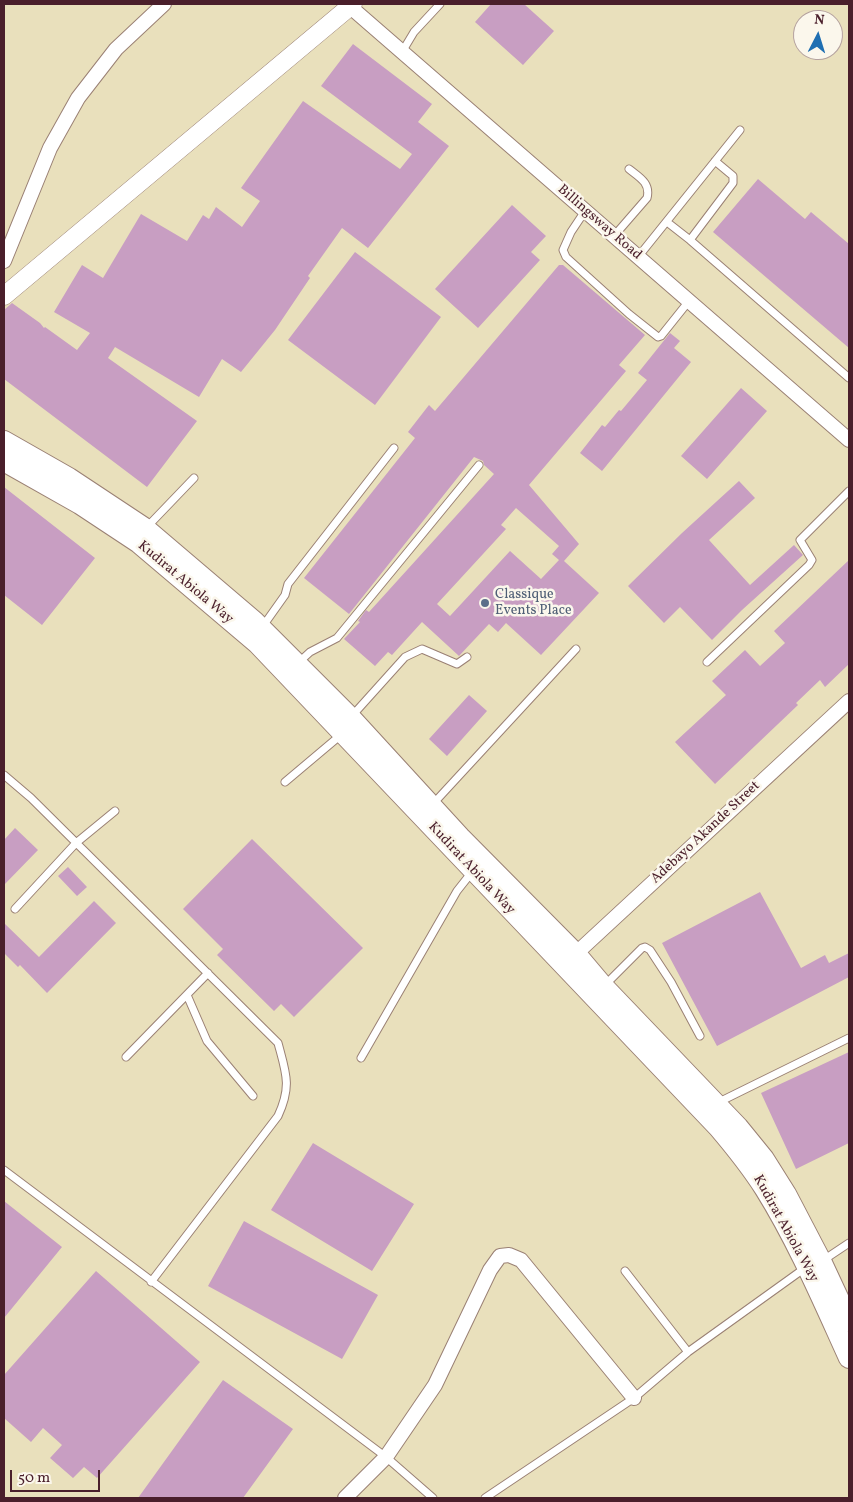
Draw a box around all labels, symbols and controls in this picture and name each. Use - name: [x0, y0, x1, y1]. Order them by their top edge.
- north arrow: [793, 10, 843, 60]
- text: N: [813, 11, 825, 30]
- street label: Billingsway Road: [553, 182, 645, 264]
- street label: Kudirat Abiola Way: [134, 538, 236, 628]
- place label: Classique Events Place: [495, 587, 572, 620]
- marker: Classique Events Place: [479, 597, 491, 609]
- street label: Adebayo Akande Street: [648, 778, 764, 888]
- street label: Kudirat Abiola Way: [424, 819, 518, 919]
- street label: Kudirat Abiola Way: [749, 1172, 821, 1286]
- scale bar: [12, 1460, 102, 1492]
- text: 50 m: [18, 1468, 50, 1489]

